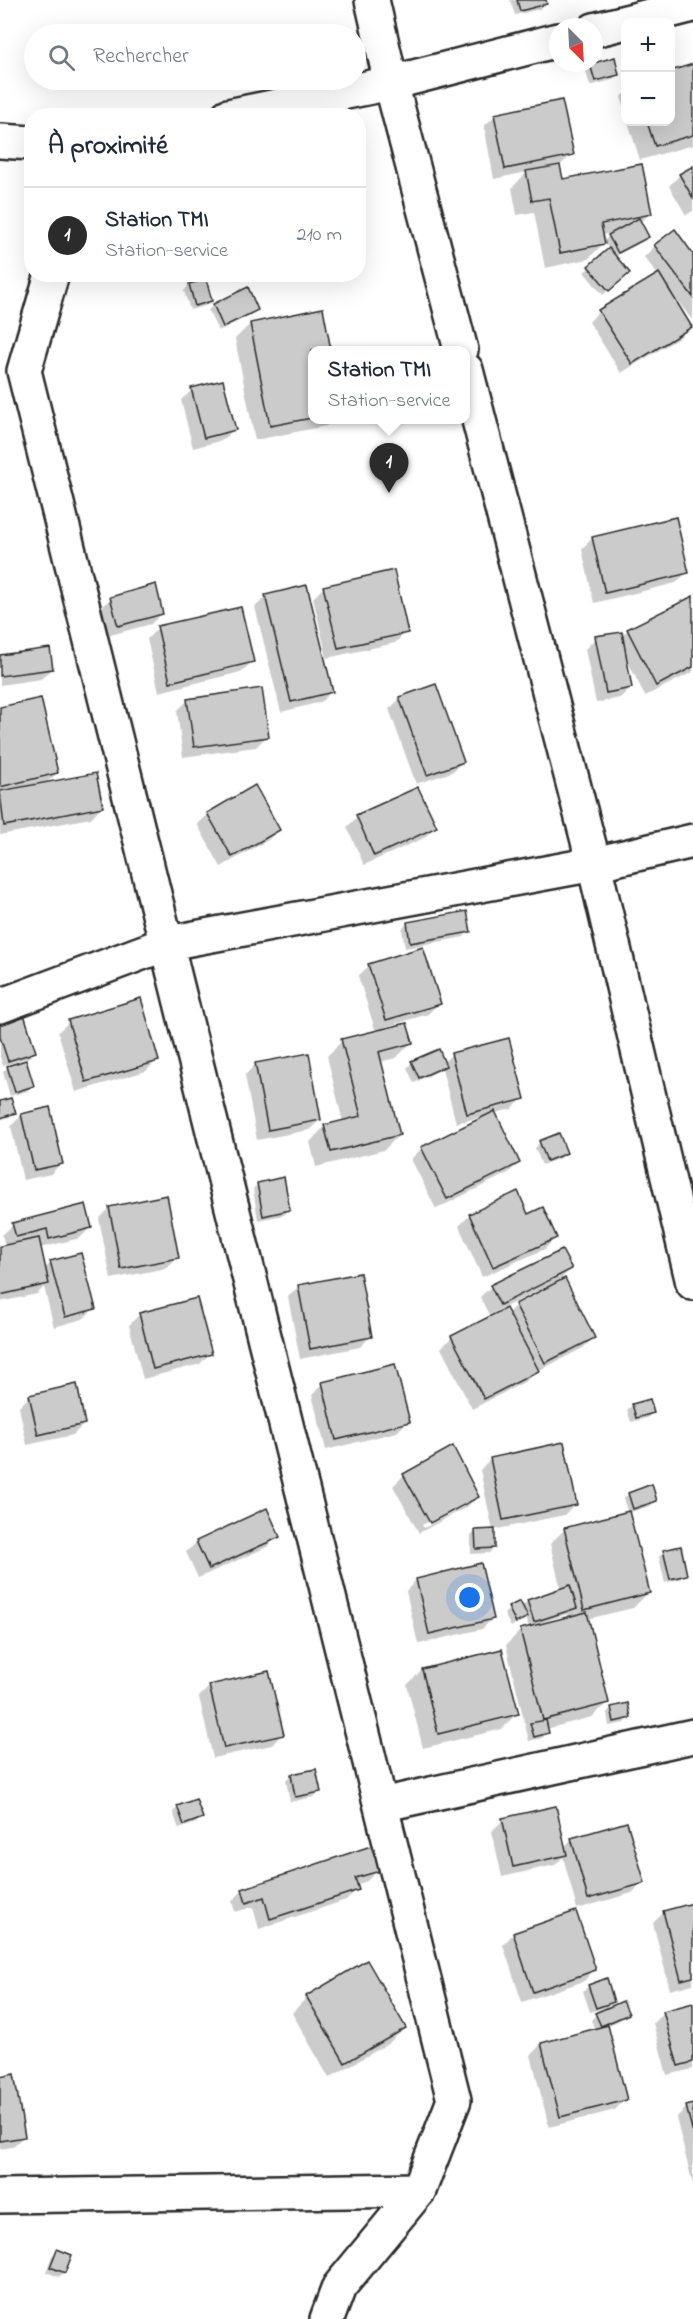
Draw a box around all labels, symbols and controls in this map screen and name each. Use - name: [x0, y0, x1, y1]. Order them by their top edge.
- north arrow: [549, 18, 603, 72]
- map controls: [621, 18, 675, 126]
- button: +: [621, 18, 675, 72]
- search box: [24, 24, 366, 90]
- icon: search: [45, 41, 78, 74]
- text: Rechercher: [93, 41, 189, 73]
- button: −: [621, 72, 675, 126]
- text: À proximité: [48, 128, 168, 166]
- text: Station TMI: [105, 205, 209, 237]
- text: 1: [64, 221, 71, 250]
- text: 210 m: [297, 221, 342, 250]
- text: Station-service: [105, 237, 228, 266]
- popup: [308, 346, 470, 424]
- text: Station TMI: [328, 355, 431, 387]
- text: Station-service: [328, 387, 450, 416]
- pin: 1: [370, 444, 408, 493]
- your location: [455, 1583, 484, 1612]

